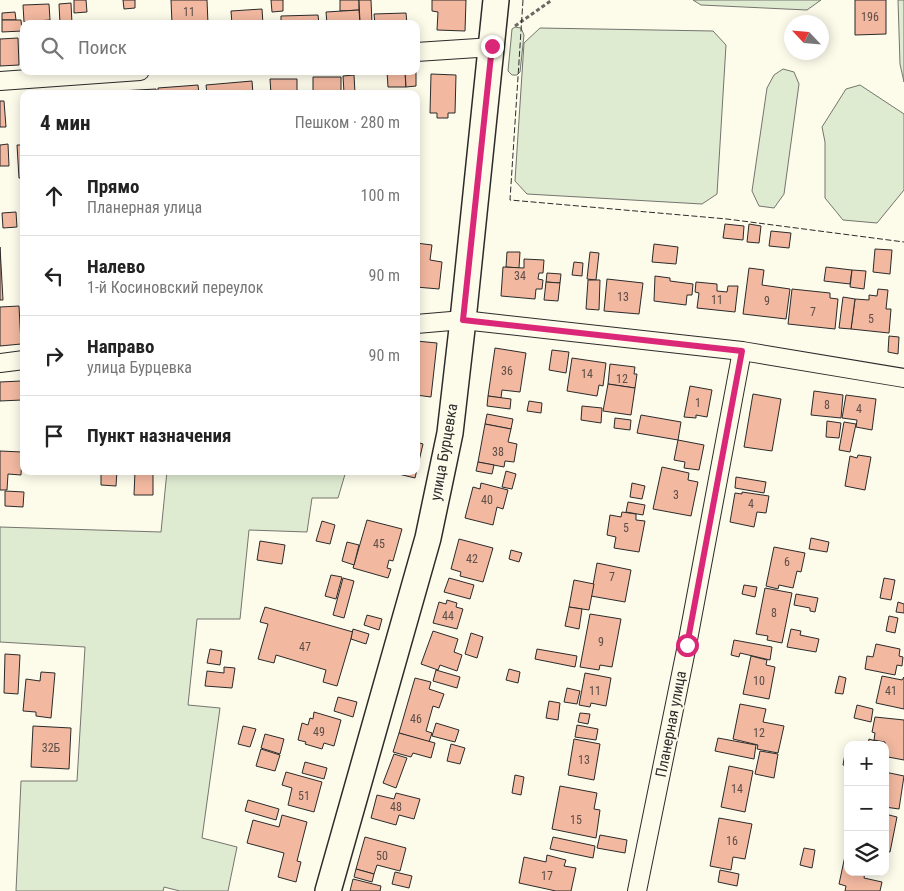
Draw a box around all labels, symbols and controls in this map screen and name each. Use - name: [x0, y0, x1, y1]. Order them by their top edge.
- house number: 11: [183, 5, 195, 19]
- house number: 196: [861, 10, 879, 24]
- north arrow: [784, 15, 829, 60]
- search box: [20, 20, 420, 75]
- icon: search: [38, 34, 66, 62]
- route end: [481, 35, 504, 58]
- text: Поиск: [78, 36, 127, 59]
- text: 4 мин: [40, 111, 90, 135]
- text: Пешком · 280 m: [295, 113, 400, 132]
- text: Прямо: [87, 175, 140, 198]
- icon: ahead: [40, 182, 68, 210]
- text: 100 m: [361, 186, 400, 205]
- text: Планерная улица: [87, 198, 202, 217]
- text: Налево: [87, 255, 145, 278]
- icon: left: [40, 262, 68, 290]
- text: 90 m: [368, 266, 400, 285]
- house number: 34: [514, 269, 526, 283]
- text: 1-й Косиновский переулок: [87, 278, 263, 297]
- house number: 13: [617, 290, 629, 304]
- house number: 11: [711, 293, 723, 307]
- house number: 9: [764, 294, 770, 308]
- house number: 7: [810, 305, 816, 319]
- house number: 5: [868, 312, 874, 326]
- text: Направо: [87, 335, 154, 358]
- icon: right: [40, 342, 68, 370]
- text: 90 m: [368, 346, 400, 365]
- text: улица Бурцевка: [87, 358, 192, 377]
- house number: 36: [501, 364, 513, 378]
- house number: 14: [581, 367, 593, 381]
- house number: 12: [616, 372, 628, 386]
- house number: 1: [695, 396, 701, 410]
- house number: 8: [824, 398, 830, 412]
- street label: улица Бурцевка: [427, 402, 461, 502]
- house number: 4: [856, 402, 862, 416]
- icon: arrive: [40, 422, 68, 450]
- text: Пункт назначения: [87, 424, 231, 447]
- house number: 38: [492, 445, 504, 459]
- house number: 3: [673, 488, 679, 502]
- house number: 40: [481, 493, 493, 507]
- house number: 4: [748, 497, 754, 511]
- house number: 5: [623, 521, 629, 535]
- house number: 45: [373, 537, 385, 551]
- house number: 42: [466, 552, 478, 566]
- house number: 6: [784, 555, 790, 569]
- house number: 7: [609, 570, 615, 584]
- house number: 8: [771, 606, 777, 620]
- house number: 44: [442, 609, 454, 623]
- route start: [676, 634, 699, 657]
- house number: 9: [598, 635, 604, 649]
- house number: 47: [299, 640, 311, 654]
- street label: Планерная улица: [652, 669, 690, 779]
- house number: 10: [753, 674, 765, 688]
- house number: 11: [589, 684, 601, 698]
- house number: 41: [885, 684, 897, 698]
- house number: 46: [410, 712, 422, 726]
- house number: 49: [313, 725, 325, 739]
- house number: 12: [753, 726, 765, 740]
- house number: 32Б: [42, 741, 61, 755]
- map controls: [844, 741, 889, 876]
- button: +: [844, 741, 889, 786]
- house number: 13: [578, 753, 590, 767]
- house number: 14: [731, 782, 743, 796]
- button: −: [844, 786, 889, 831]
- house number: 51: [298, 789, 310, 803]
- house number: 48: [390, 800, 402, 814]
- house number: 15: [570, 813, 582, 827]
- button: layers: [844, 831, 889, 876]
- house number: 16: [726, 834, 738, 848]
- house number: 50: [376, 849, 388, 863]
- house number: 17: [541, 869, 553, 883]

